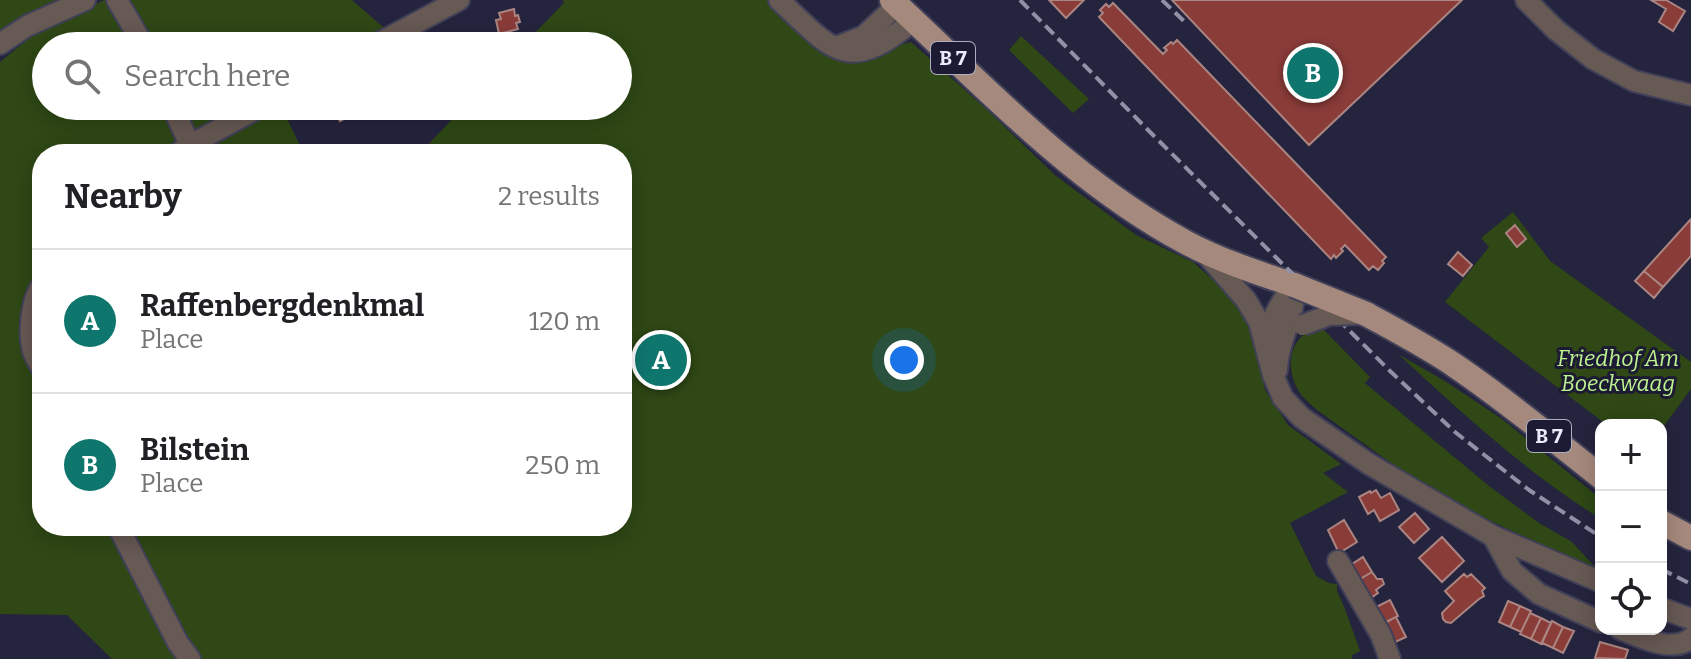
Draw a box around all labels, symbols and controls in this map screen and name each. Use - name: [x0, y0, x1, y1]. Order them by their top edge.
- search box: [32, 32, 632, 120]
- road number: B 7: [931, 42, 975, 74]
- pin: B: [1287, 43, 1339, 103]
- icon: search: [60, 54, 104, 98]
- text: Search here: [124, 58, 291, 94]
- text: Nearby: [64, 176, 182, 217]
- text: 2 results: [498, 181, 600, 212]
- text: Raffenbergdenkmal: [140, 288, 424, 324]
- text: A: [81, 306, 99, 337]
- text: 120 m: [529, 306, 600, 337]
- text: Place: [140, 324, 204, 355]
- pin: A: [635, 330, 687, 390]
- your location: [884, 340, 924, 380]
- park label: Friedhof Am Boeckwaag: [1557, 345, 1679, 397]
- map controls: [1595, 419, 1667, 635]
- button: +: [1595, 419, 1667, 491]
- road number: B 7: [1527, 420, 1571, 452]
- text: Bilstein: [140, 432, 249, 468]
- text: B: [82, 450, 98, 481]
- text: 250 m: [525, 450, 600, 481]
- text: Place: [140, 468, 204, 499]
- button: −: [1595, 491, 1667, 563]
- button: locate: [1595, 563, 1667, 635]

